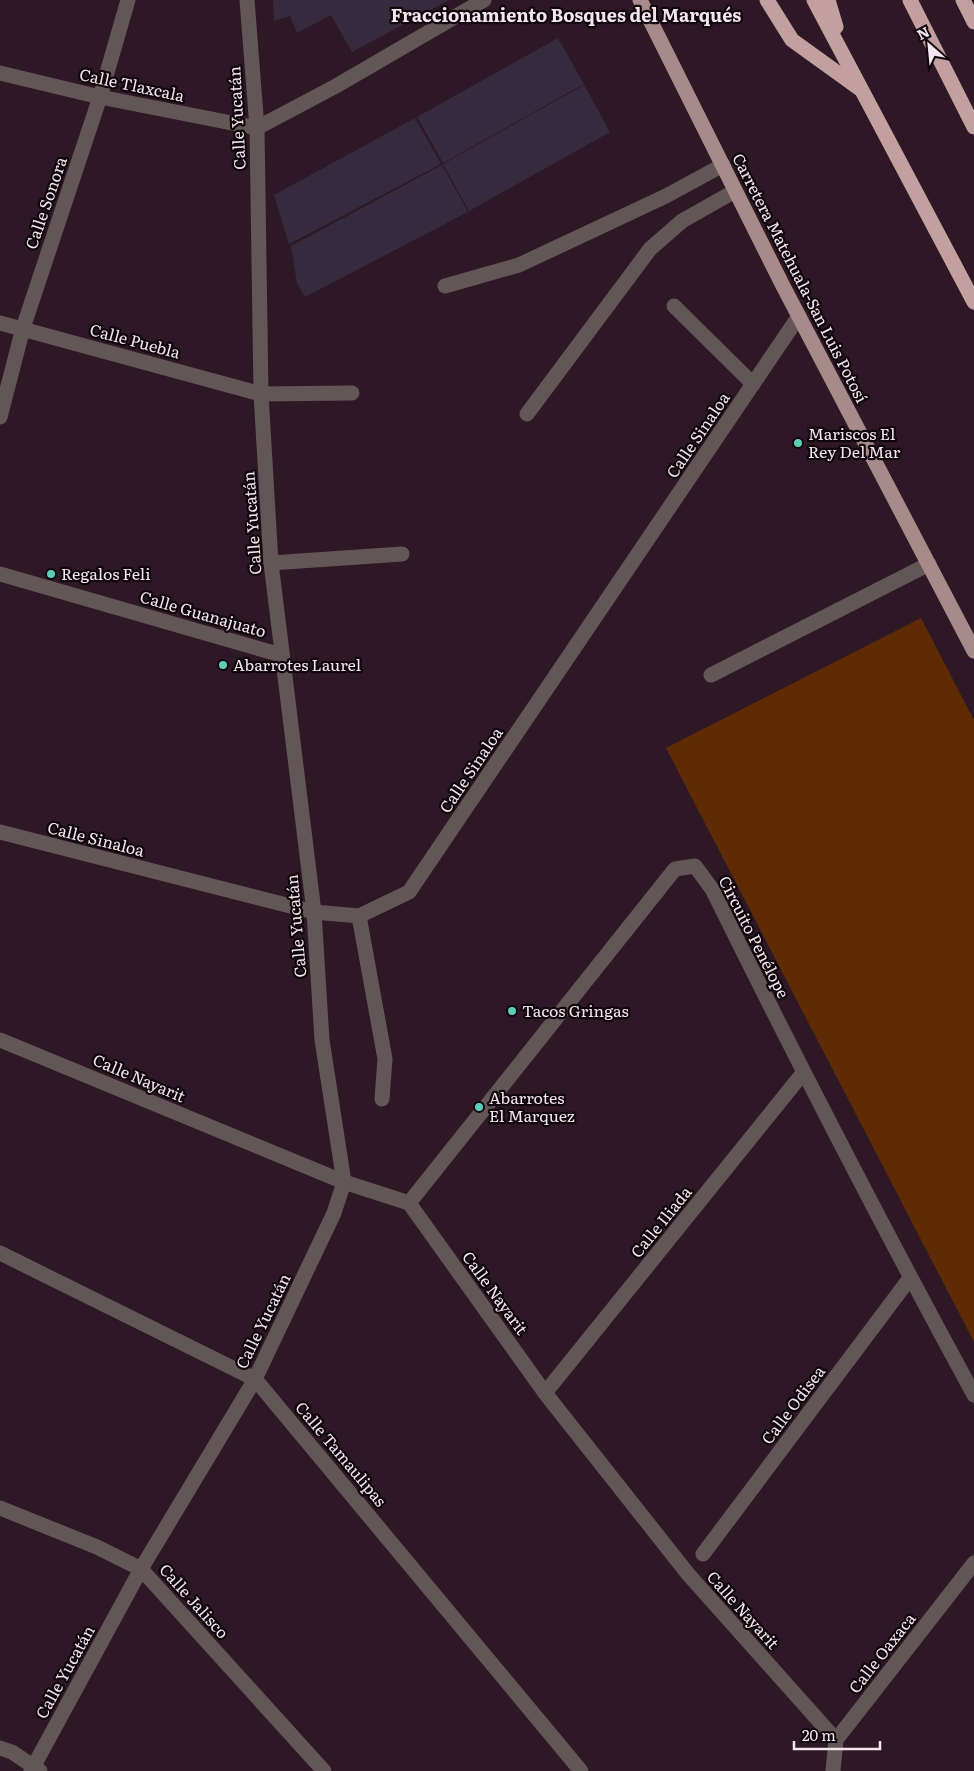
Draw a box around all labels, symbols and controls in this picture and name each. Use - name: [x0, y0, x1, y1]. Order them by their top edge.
- district label: Fraccionamiento Bosques del Marqués: [391, 1, 741, 28]
- north arrow: [904, 20, 954, 70]
- text: N: [913, 21, 933, 44]
- street label: Calle Tlaxcala: [77, 61, 187, 107]
- street label: Calle Yucatán: [221, 65, 251, 170]
- street label: Carretera Matehuala-San Luis Potosí: [727, 149, 875, 406]
- street label: Calle Sonora: [18, 153, 72, 252]
- street label: Calle Puebla: [87, 316, 184, 364]
- street label: Calle Sinaloa: [660, 386, 735, 482]
- place label: Mariscos El Rey Del Mar: [808, 421, 901, 463]
- marker: Mariscos El Rey Del Mar: [792, 437, 804, 449]
- street label: Calle Yucatán: [235, 470, 267, 576]
- place label: Regalos Feli: [61, 561, 151, 585]
- marker: Regalos Feli: [45, 568, 57, 580]
- street label: Calle Guanajuato: [137, 584, 269, 643]
- place label: Abarrotes Laurel: [233, 652, 361, 676]
- marker: Abarrotes Laurel: [217, 659, 229, 671]
- street label: Calle Sinaloa: [433, 721, 508, 817]
- street label: Calle Sinaloa: [45, 814, 148, 862]
- street label: Circuito Penélope: [714, 871, 796, 1002]
- street label: Calle Yucatán: [279, 873, 311, 979]
- place label: Tacos Gringas: [522, 998, 629, 1022]
- marker: Tacos Gringas: [506, 1005, 518, 1017]
- street label: Calle Nayarit: [89, 1047, 190, 1108]
- place label: Abarrotes El Marquez: [489, 1085, 575, 1127]
- marker: Abarrotes El Marquez: [473, 1101, 485, 1113]
- street label: Calle Iliada: [624, 1180, 697, 1262]
- street label: Calle Nayarit: [457, 1246, 535, 1340]
- street label: Calle Yucatán: [229, 1268, 296, 1372]
- street label: Calle Odisea: [755, 1360, 830, 1449]
- street label: Calle Tamaulipas: [290, 1395, 393, 1511]
- street label: Calle Jalisco: [154, 1557, 235, 1643]
- street label: Calle Nayarit: [702, 1565, 786, 1654]
- street label: Calle Oaxaca: [842, 1607, 921, 1698]
- street label: Calle Yucatán: [29, 1620, 100, 1723]
- scale bar: [794, 1718, 880, 1750]
- text: 20 m: [802, 1723, 836, 1746]

